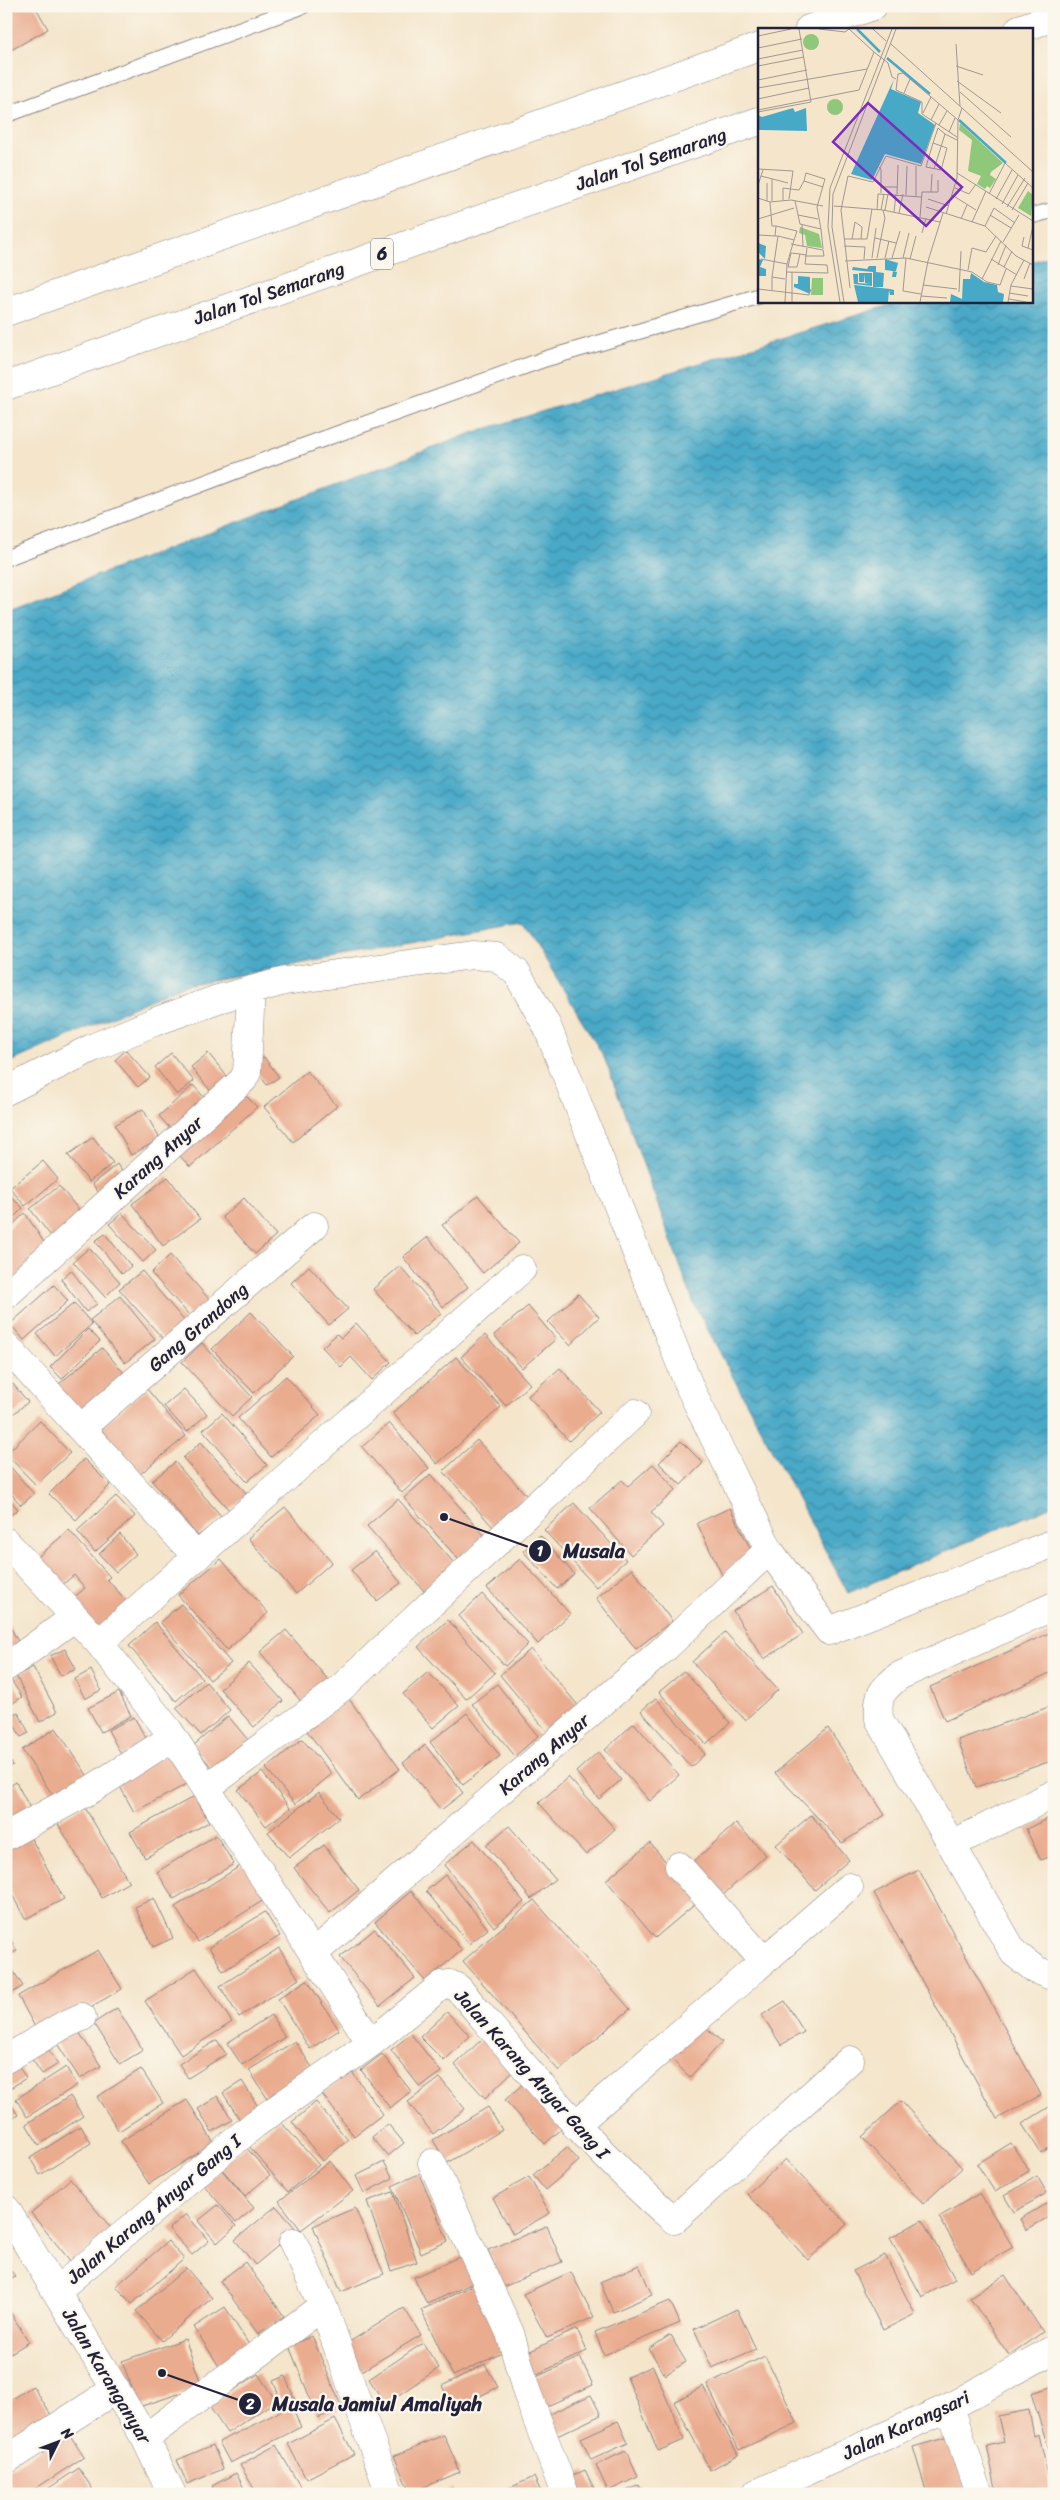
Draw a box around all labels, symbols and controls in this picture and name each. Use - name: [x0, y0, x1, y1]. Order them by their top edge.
- inset map: [758, 28, 1032, 302]
- street label: Jalan Tol Semarang: [570, 118, 731, 201]
- road number: 6: [371, 238, 393, 270]
- street label: Jalan Tol Semarang: [188, 252, 349, 335]
- street label: Karang Anyar: [105, 1106, 212, 1207]
- street label: Gang Grandong: [140, 1273, 256, 1380]
- callout: Musala: [528, 1533, 635, 1568]
- text: Musala: [562, 1534, 626, 1569]
- text: 1: [537, 1538, 544, 1564]
- street label: Karang Anyar: [490, 1704, 598, 1804]
- street label: Jalan Karang Anyar Gang I: [445, 1980, 619, 2168]
- street label: Jalan Karang Anyar Gang I: [58, 2125, 250, 2293]
- street label: Jalan Karanganyar: [53, 2301, 161, 2451]
- street label: Jalan Karangsari: [836, 2381, 976, 2469]
- callout: Musala Jamiul Amaliyah: [237, 2386, 492, 2421]
- text: Musala Jamiul Amaliyah: [271, 2387, 482, 2422]
- text: 2: [245, 2391, 255, 2417]
- north arrow: [32, 2418, 82, 2468]
- text: N: [54, 2421, 80, 2446]

